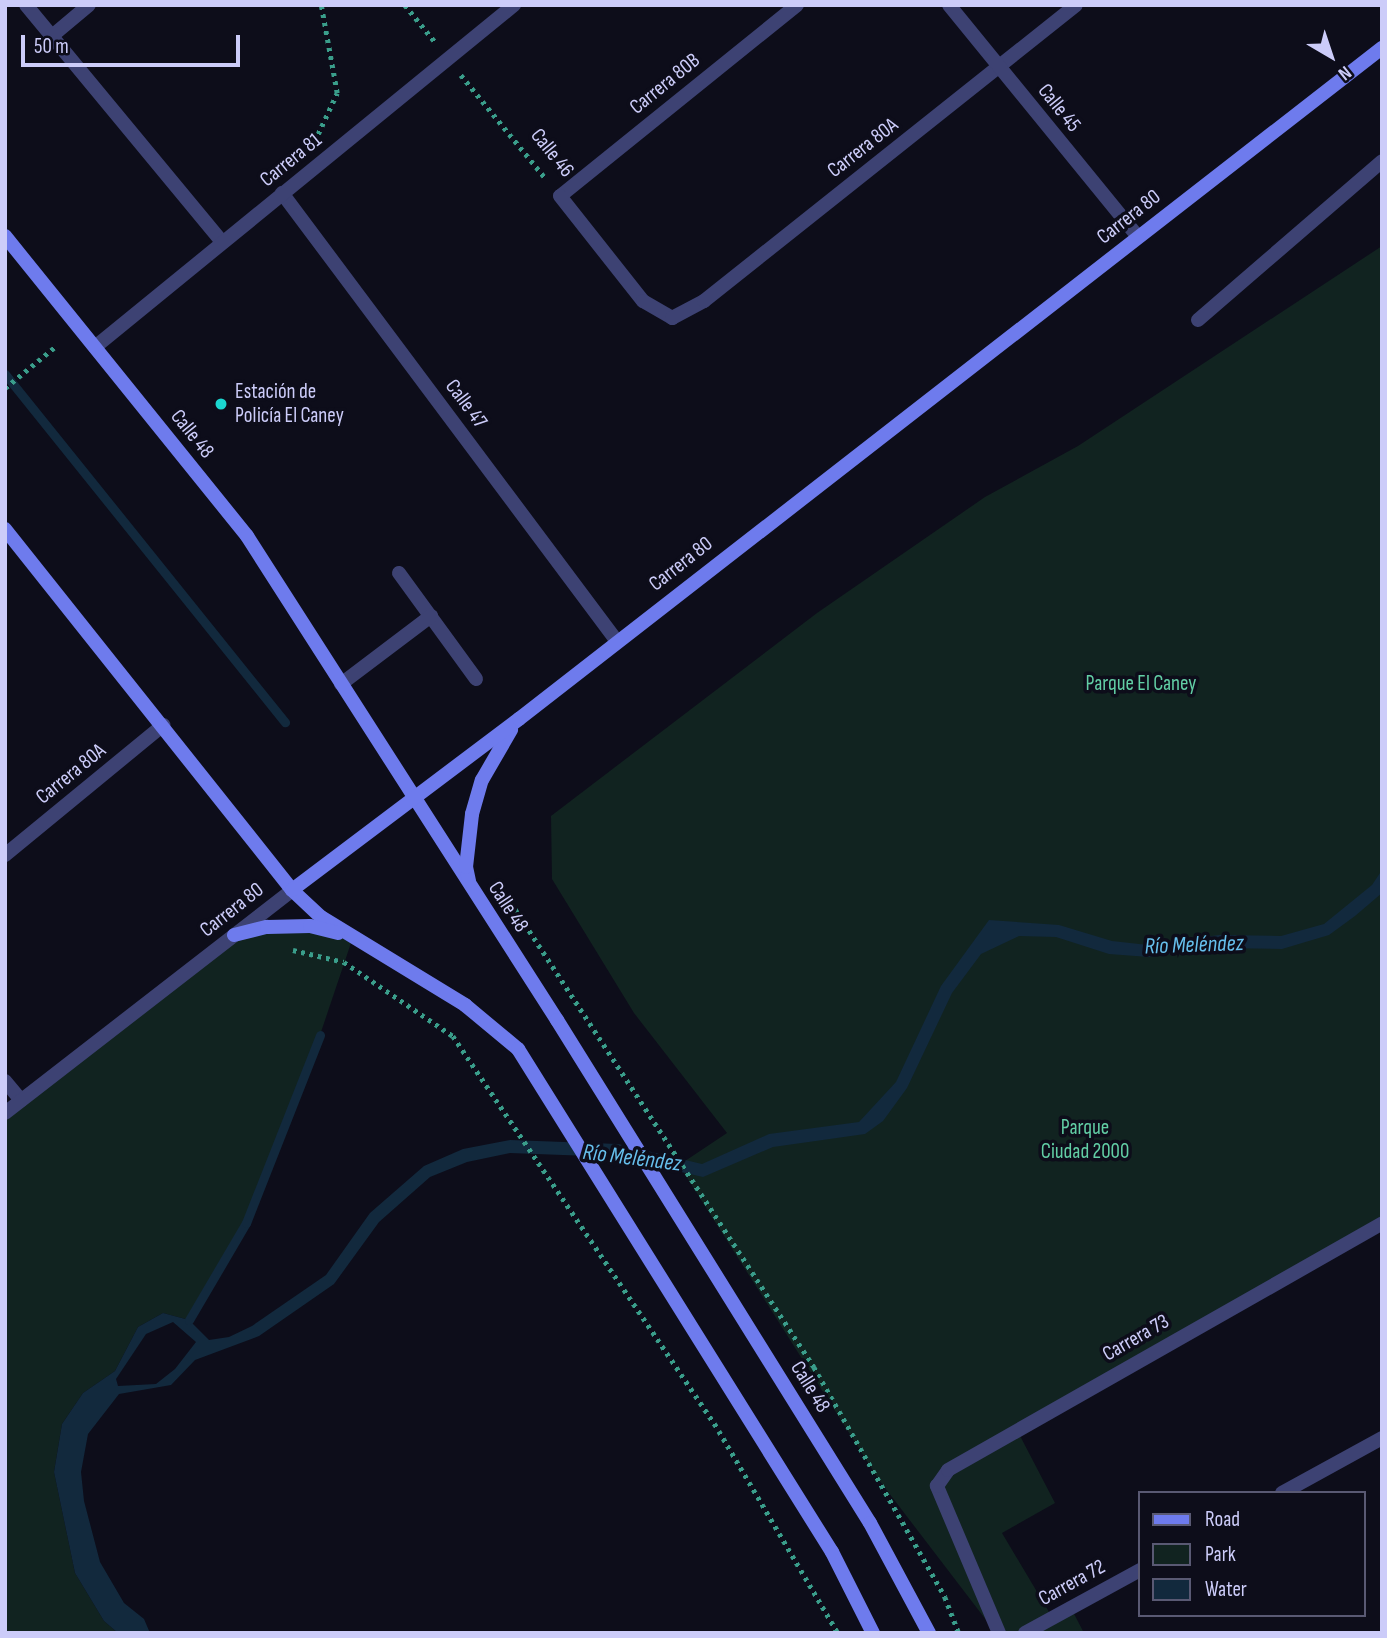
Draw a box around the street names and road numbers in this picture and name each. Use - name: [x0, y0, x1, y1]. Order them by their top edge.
- street label: Carrera 80B: [625, 48, 705, 120]
- street label: Calle 45: [1032, 79, 1086, 137]
- street label: Carrera 80A: [823, 113, 903, 183]
- street label: Calle 46: [525, 124, 579, 182]
- street label: Carrera 81: [255, 128, 327, 192]
- street label: Carrera 80: [1092, 184, 1166, 250]
- street label: Calle 47: [440, 375, 492, 433]
- street label: Calle 48: [165, 404, 219, 464]
- street label: Carrera 80: [644, 531, 718, 597]
- street label: Carrera 80A: [31, 738, 111, 810]
- street label: Carrera 80: [195, 877, 269, 943]
- street label: Calle 48: [482, 877, 534, 937]
- street label: Carrera 73: [1098, 1309, 1174, 1367]
- street label: Calle 48: [785, 1357, 835, 1417]
- street label: Carrera 72: [1034, 1554, 1110, 1612]

